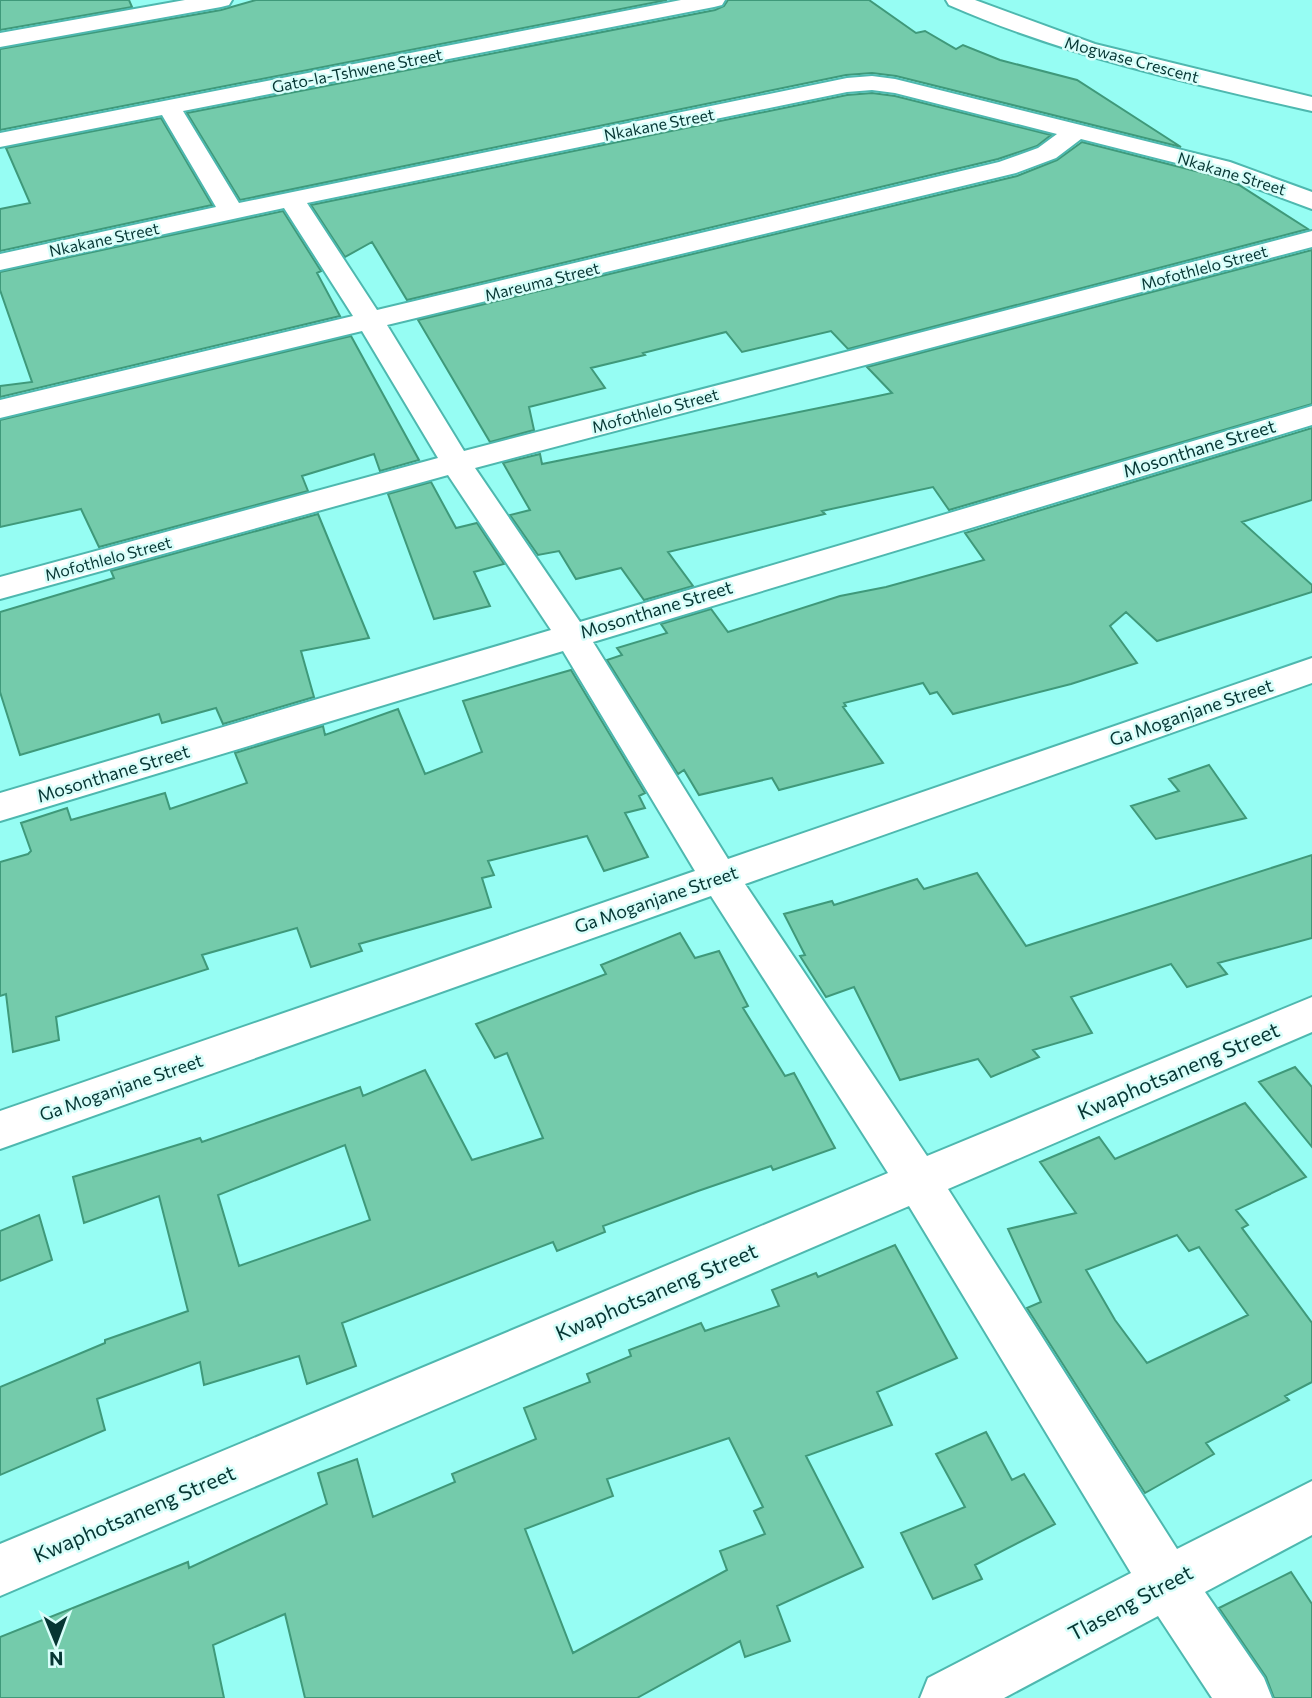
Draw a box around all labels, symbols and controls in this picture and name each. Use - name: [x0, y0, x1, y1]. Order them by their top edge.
- street label: Mogwase Crescent: [1063, 32, 1202, 86]
- street label: Gato-la-Tshwene Street: [270, 44, 444, 96]
- street label: Nkakane Street: [602, 104, 716, 144]
- street label: Nkakane Street: [1176, 148, 1289, 199]
- street label: Nkakane Street: [47, 218, 161, 260]
- street label: Mofothlelo Street: [1139, 241, 1270, 293]
- street label: Mareuma Street: [483, 257, 602, 304]
- street label: Mofothlelo Street: [590, 384, 721, 436]
- street label: Mosonthane Street: [1120, 414, 1278, 482]
- street label: Mofothlelo Street: [43, 532, 174, 584]
- street label: Mosonthane Street: [577, 575, 735, 643]
- street label: Ga Moganjane Street: [1106, 674, 1276, 750]
- street label: Mosonthane Street: [34, 739, 192, 807]
- street label: Ga Moganjane Street: [571, 861, 741, 937]
- street label: Kwaphotsaneng Street: [1073, 1016, 1283, 1124]
- street label: Ga Moganjane Street: [36, 1049, 206, 1125]
- street label: Kwaphotsaneng Street: [551, 1237, 761, 1345]
- street label: Kwaphotsaneng Street: [29, 1459, 239, 1567]
- street label: Tlaseng Street: [1064, 1559, 1196, 1645]
- north arrow: [21, 1607, 91, 1677]
- text: N: [49, 1648, 64, 1671]

